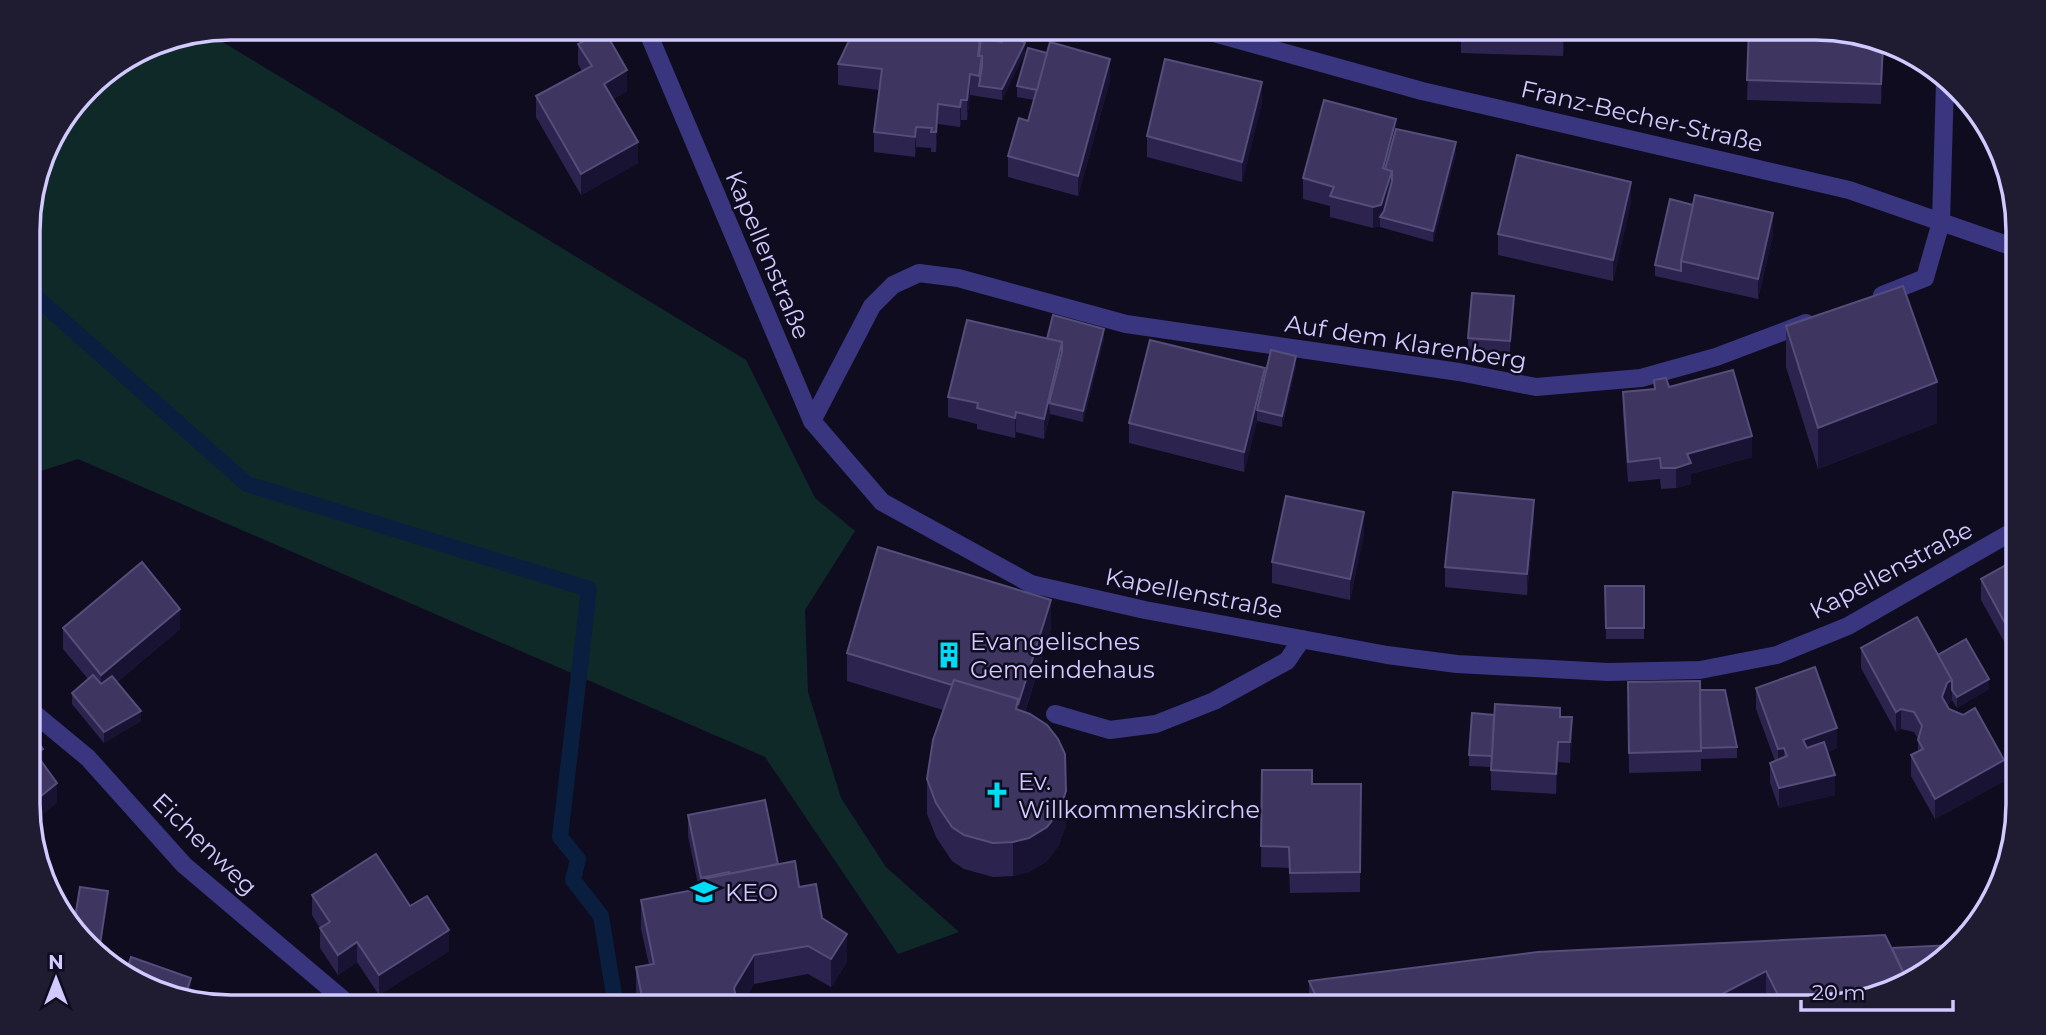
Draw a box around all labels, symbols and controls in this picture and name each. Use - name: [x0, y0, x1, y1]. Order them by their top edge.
- street label: Franz-Becher-Straße: [1518, 74, 1766, 158]
- street label: Kapellenstraße: [719, 166, 817, 344]
- street label: Auf dem Klarenberg: [1283, 309, 1529, 375]
- street label: Kapellenstraße: [1805, 515, 1977, 625]
- street label: Kapellenstraße: [1103, 562, 1285, 624]
- place label: Evangelisches Gemeindehaus: [970, 627, 1155, 684]
- building icon: Evangelisches Gemeindehaus: [934, 640, 964, 670]
- place label: Ev. Willkommenskirche: [1018, 767, 1260, 824]
- church icon: Ev. Willkommenskirche: [982, 780, 1012, 810]
- street label: Eichenweg: [147, 787, 263, 901]
- school or university icon: KEO: [689, 877, 719, 907]
- place label: KEO: [725, 878, 778, 907]
- north arrow: [21, 944, 91, 1014]
- text: N: [48, 951, 64, 974]
- scale bar: [1801, 968, 1953, 1012]
- text: 20 m: [1812, 980, 1866, 1005]

